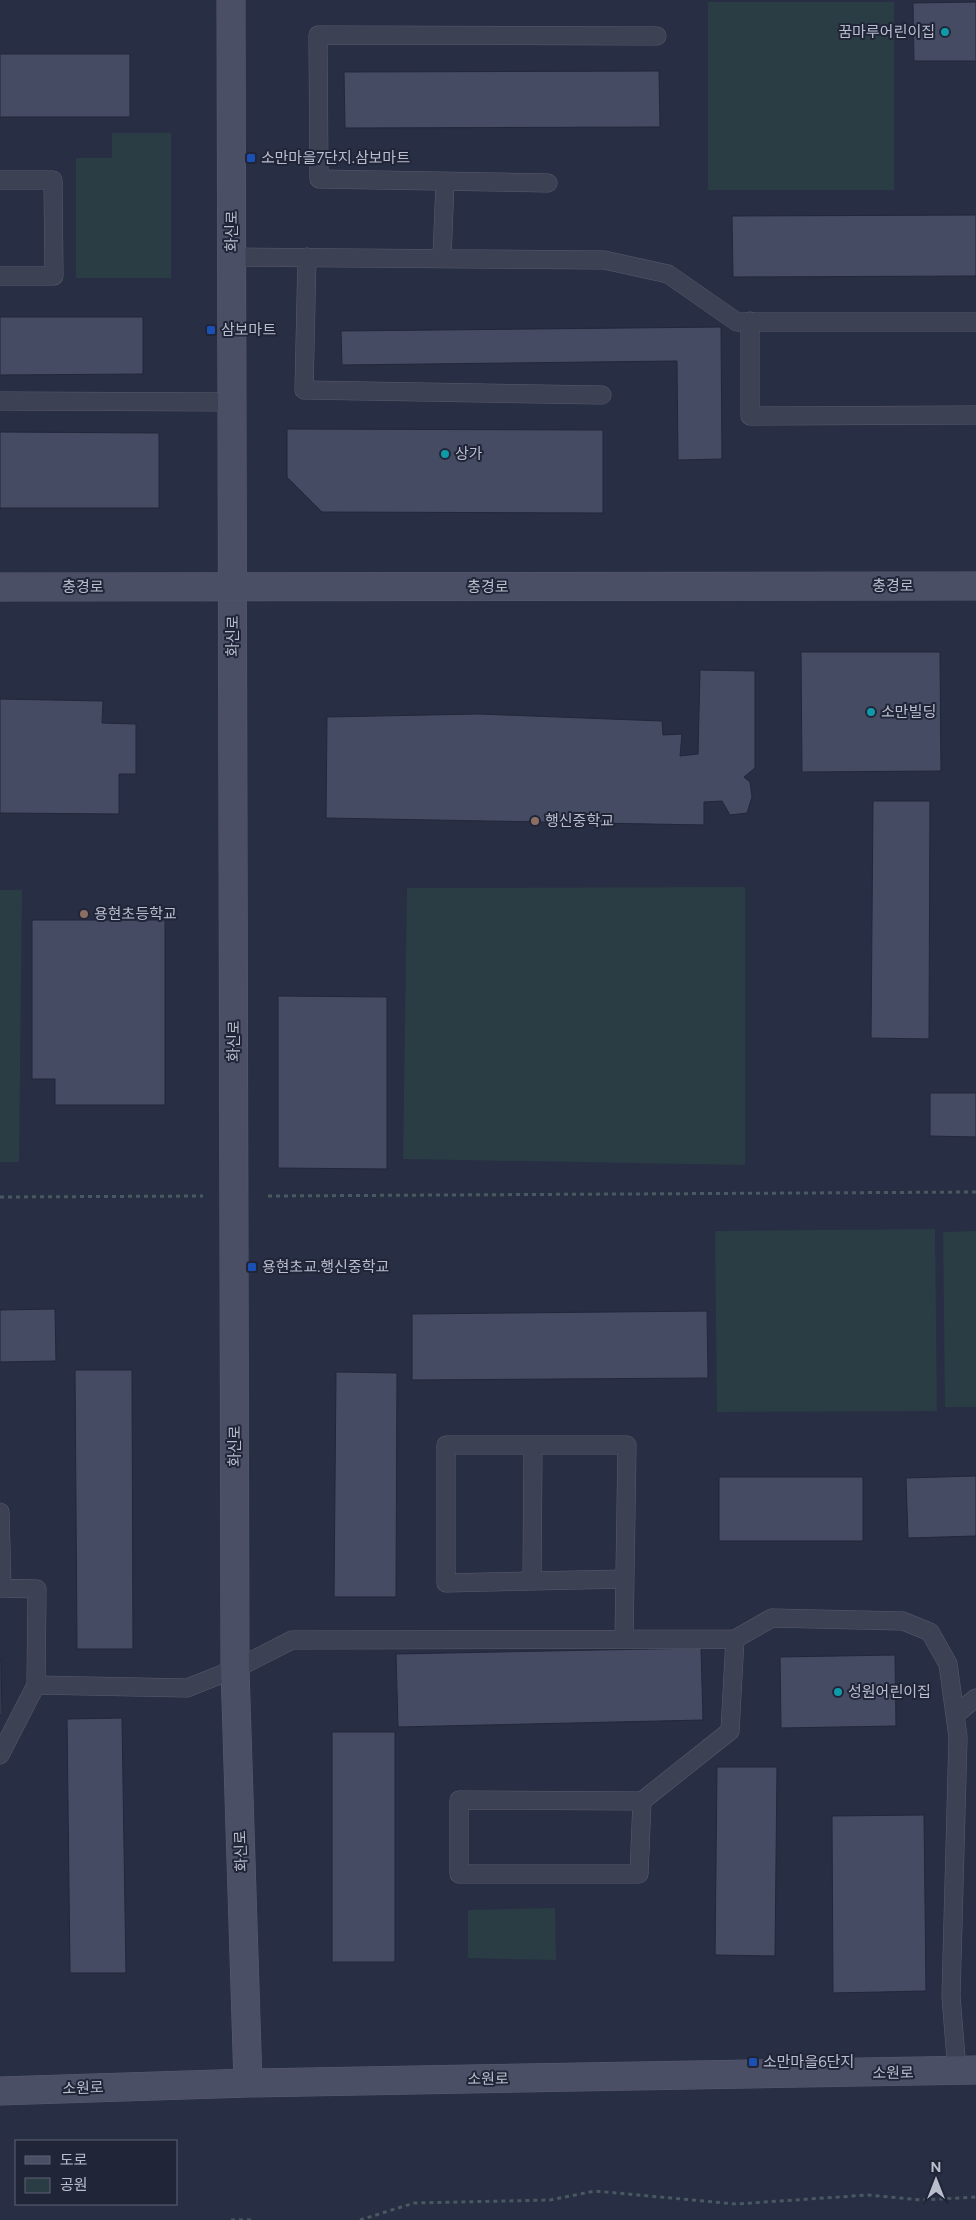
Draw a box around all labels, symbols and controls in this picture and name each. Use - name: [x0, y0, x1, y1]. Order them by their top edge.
- place label: 꿈마루어린이집: [838, 23, 935, 41]
- marker: 꿈마루어린이집: [939, 26, 951, 38]
- place label: 소만마을7단지.삼보마트: [261, 149, 410, 167]
- marker: 소만마을7단지.삼보마트: [245, 152, 257, 164]
- street label: 화신로: [223, 210, 241, 252]
- place label: 삼보마트: [221, 321, 276, 339]
- marker: 삼보마트: [205, 324, 217, 336]
- place label: 상가: [455, 445, 483, 463]
- marker: 상가: [439, 448, 451, 460]
- street label: 충경로: [872, 577, 914, 595]
- street label: 충경로: [62, 578, 104, 596]
- street label: 충경로: [467, 578, 509, 596]
- street label: 화신로: [224, 615, 242, 657]
- place label: 소만빌딩: [881, 703, 936, 721]
- marker: 소만빌딩: [865, 706, 877, 718]
- place label: 행신중학교: [545, 812, 614, 830]
- marker: 행신중학교: [529, 815, 541, 827]
- place label: 용현초등학교: [94, 905, 177, 923]
- marker: 용현초등학교: [78, 908, 90, 920]
- street label: 화신로: [225, 1020, 243, 1062]
- place label: 용현초교.행신중학교: [262, 1258, 389, 1276]
- marker: 용현초교.행신중학교: [246, 1261, 258, 1273]
- street label: 화신로: [226, 1425, 244, 1467]
- place label: 성원어린이집: [848, 1683, 931, 1701]
- marker: 성원어린이집: [832, 1686, 844, 1698]
- street label: 화신로: [231, 1830, 251, 1872]
- place label: 소만마을6단지: [763, 2053, 854, 2071]
- marker: 소만마을6단지: [747, 2056, 759, 2068]
- street label: 소원로: [872, 2064, 914, 2082]
- street label: 소원로: [467, 2070, 509, 2088]
- street label: 소원로: [62, 2078, 104, 2098]
- legend: [15, 2140, 178, 2205]
- text: 도로: [60, 2151, 88, 2169]
- north arrow: [911, 2155, 961, 2205]
- text: N: [931, 2159, 941, 2176]
- text: 공원: [60, 2176, 88, 2194]

